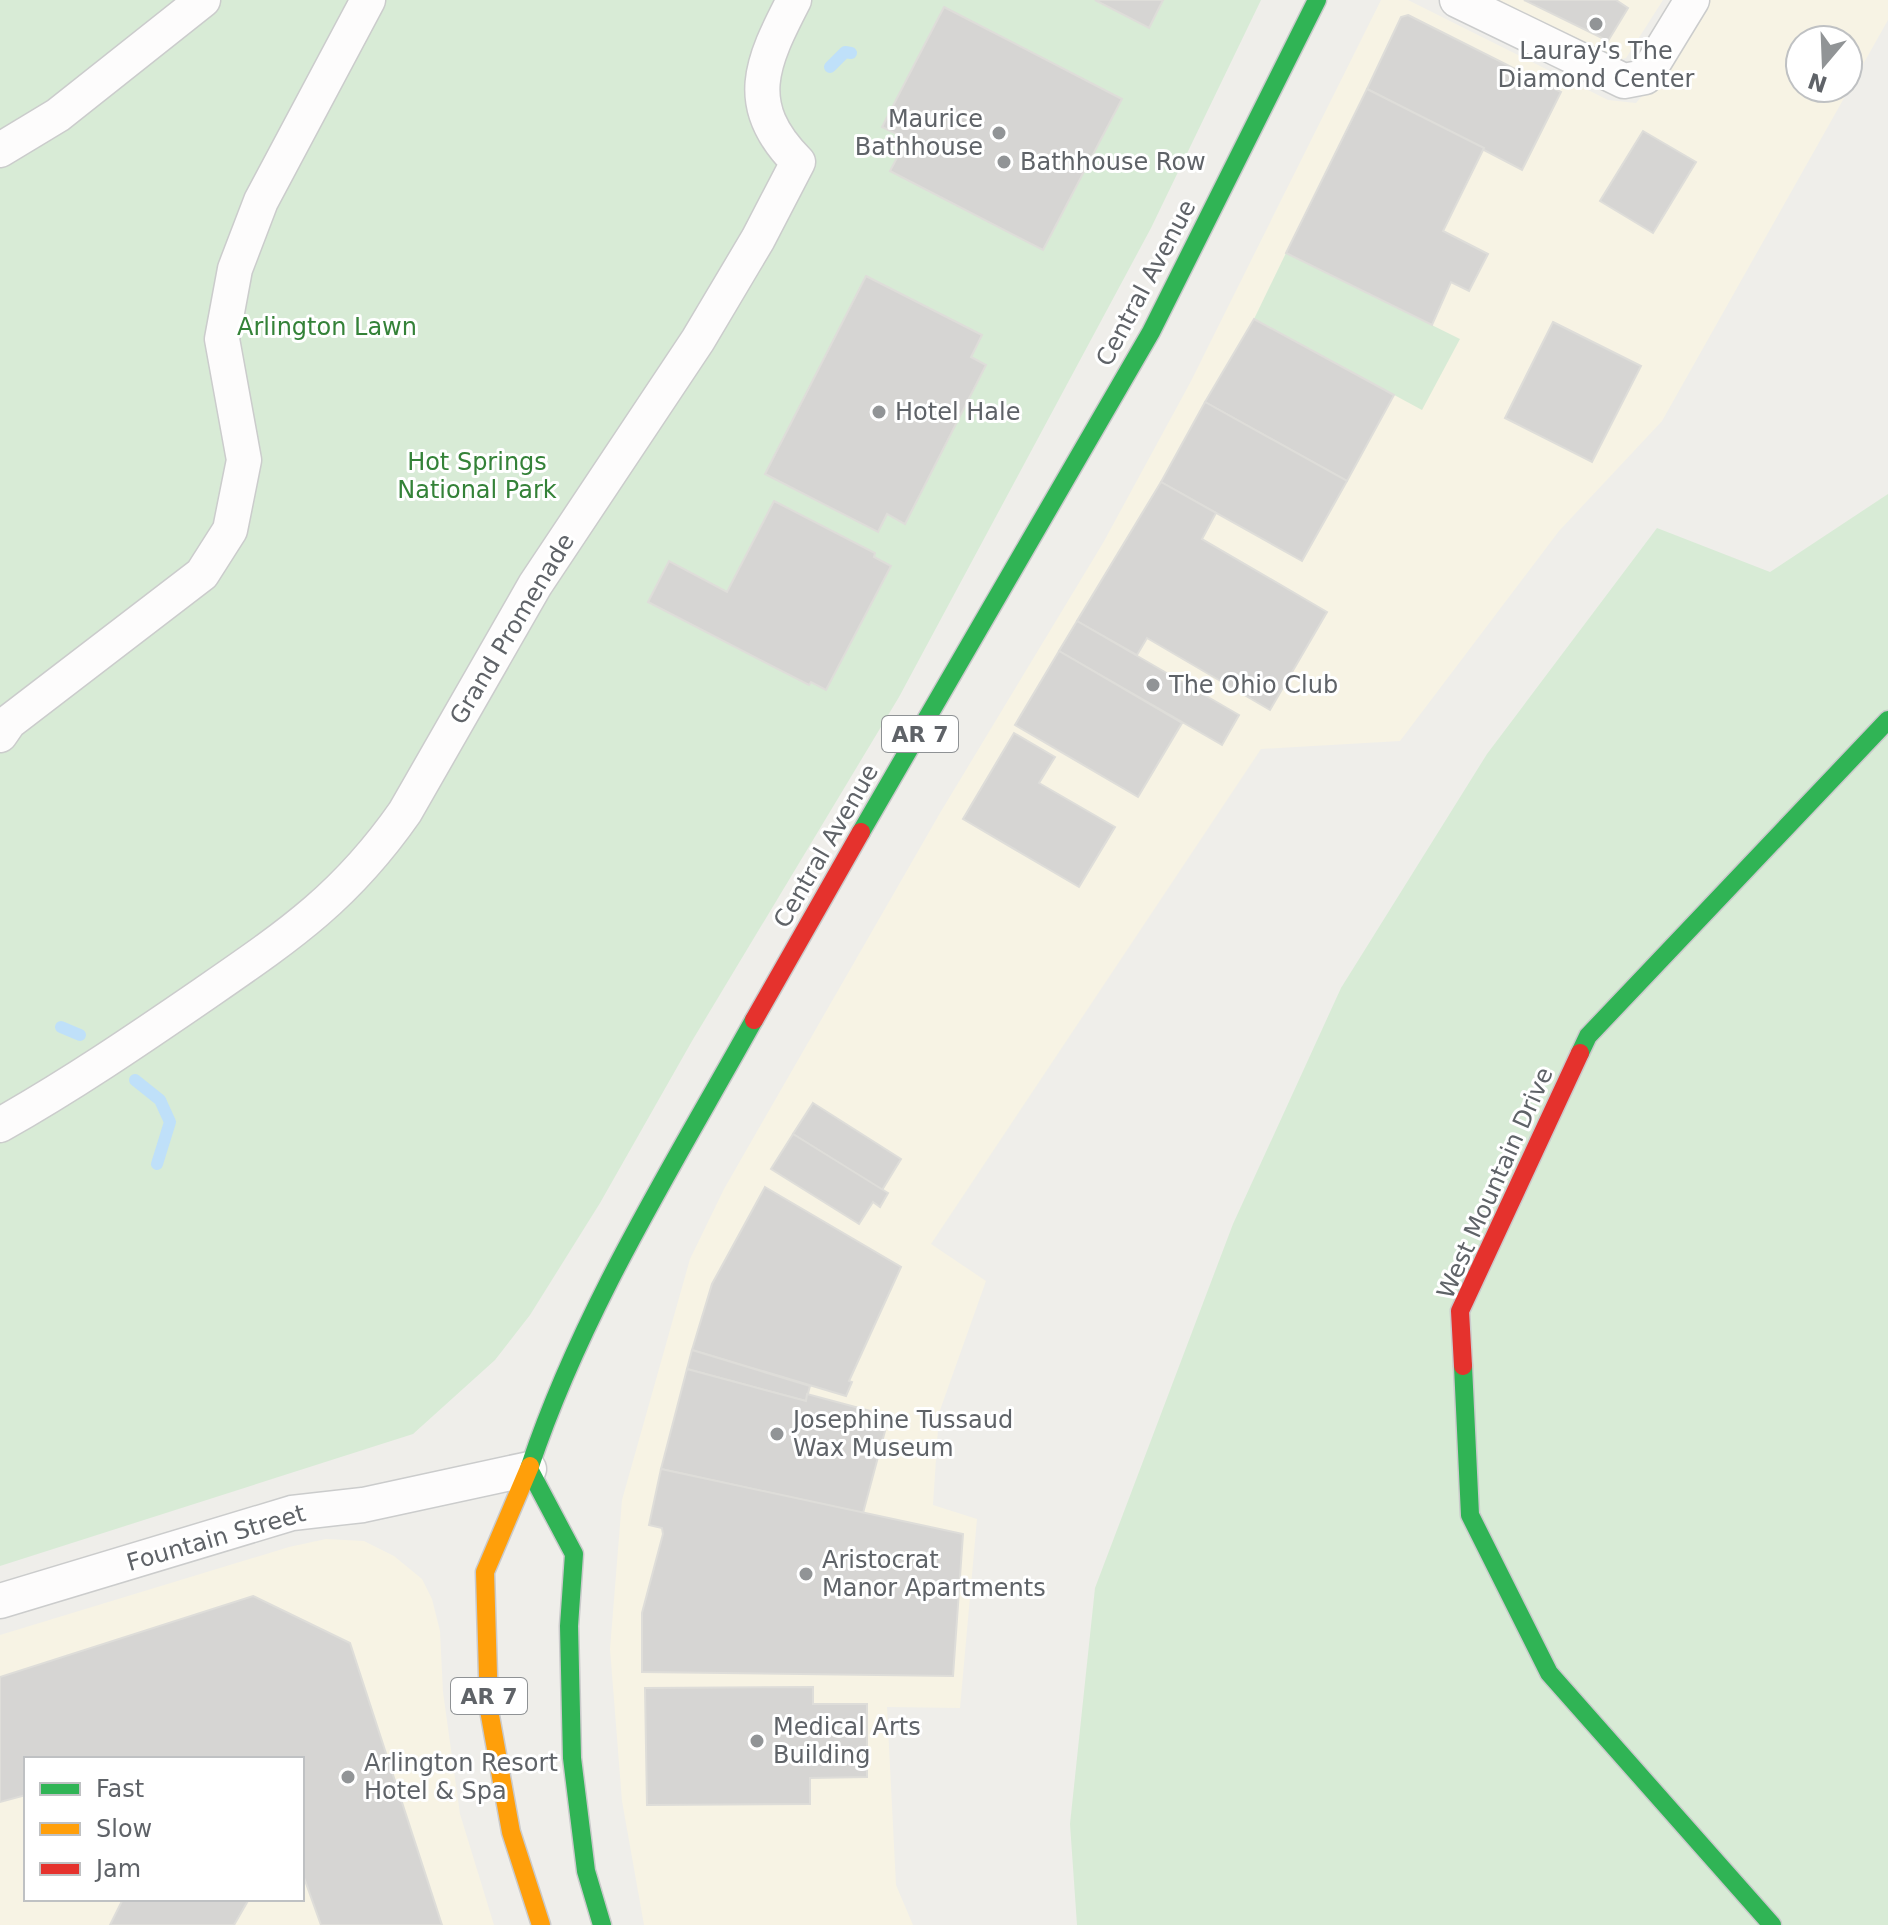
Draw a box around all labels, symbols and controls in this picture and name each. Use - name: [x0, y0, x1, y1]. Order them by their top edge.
- marker: Lauray's The Diamond Center: [1587, 15, 1605, 33]
- north arrow: [1784, 24, 1864, 104]
- place label: Lauray's The Diamond Center: [1498, 37, 1695, 93]
- text: N: [1805, 68, 1830, 97]
- place label: Maurice Bathhouse: [855, 105, 983, 161]
- marker: Maurice Bathhouse: [990, 124, 1008, 142]
- place label: Bathhouse Row: [1020, 148, 1206, 176]
- marker: Bathhouse Row: [995, 153, 1013, 171]
- street label: Central Avenue: [1090, 195, 1202, 371]
- park label: Arlington Lawn: [237, 313, 417, 341]
- place label: Hotel Hale: [895, 398, 1020, 426]
- marker: Hotel Hale: [870, 403, 888, 421]
- park label: Hot Springs National Park: [397, 448, 557, 504]
- street label: Grand Promenade: [444, 529, 580, 729]
- place label: The Ohio Club: [1168, 671, 1338, 699]
- marker: The Ohio Club: [1144, 676, 1162, 694]
- road number: AR 7: [882, 716, 958, 752]
- street label: Central Avenue: [768, 759, 884, 933]
- street label: West Mountain Drive: [1431, 1063, 1559, 1303]
- place label: Josephine Tussaud Wax Museum: [791, 1406, 1013, 1462]
- marker: Josephine Tussaud Wax Museum: [768, 1425, 786, 1443]
- street label: Fountain Street: [123, 1499, 309, 1577]
- place label: Aristocrat Manor Apartments: [822, 1546, 1046, 1602]
- marker: Aristocrat Manor Apartments: [797, 1565, 815, 1583]
- road number: AR 7: [451, 1678, 527, 1714]
- place label: Medical Arts Building: [773, 1713, 921, 1769]
- marker: Medical Arts Building: [748, 1732, 766, 1750]
- place label: Arlington Resort Hotel & Spa: [364, 1749, 558, 1805]
- legend: [24, 1757, 304, 1901]
- marker: Arlington Resort Hotel & Spa: [339, 1768, 357, 1786]
- text: Fast: [96, 1775, 144, 1803]
- text: Slow: [96, 1815, 152, 1843]
- text: Jam: [94, 1855, 141, 1883]

